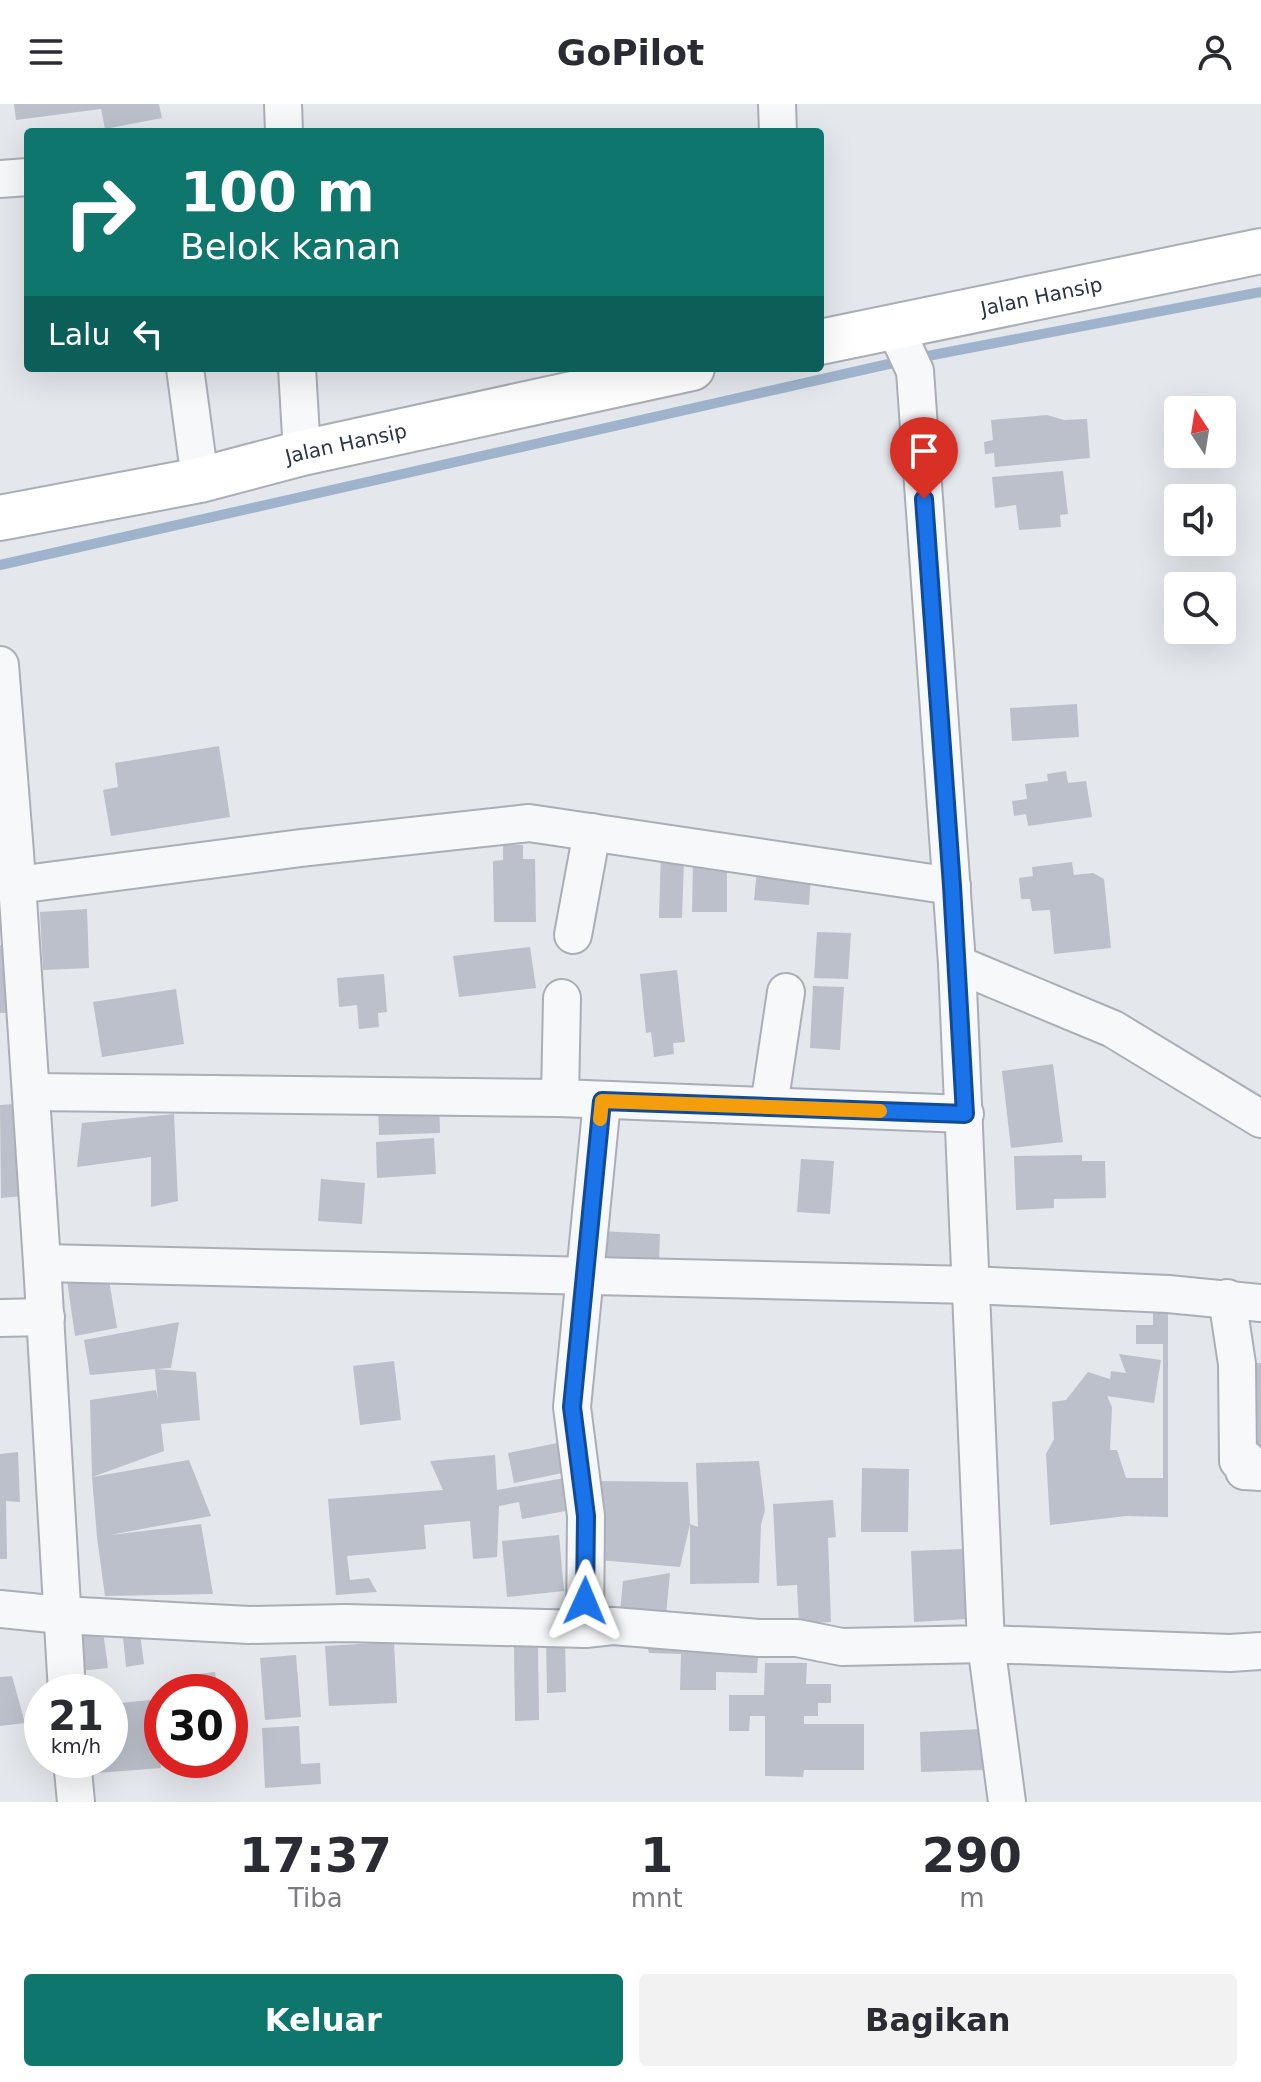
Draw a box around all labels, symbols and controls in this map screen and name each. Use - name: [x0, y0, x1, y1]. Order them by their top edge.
- icon: menu: [24, 30, 68, 74]
- icon: person: [1193, 30, 1237, 74]
- text: GoPilot: [557, 32, 704, 73]
- text: 100 m: [180, 159, 375, 224]
- icon: right: [48, 160, 152, 264]
- text: Belok kanan: [180, 226, 401, 267]
- street label: Jalan Hansip: [976, 272, 1104, 321]
- icon: left: [126, 312, 170, 356]
- text: Lalu: [48, 317, 110, 352]
- north arrow: [1164, 396, 1236, 468]
- map controls: [1164, 396, 1236, 644]
- pin: [890, 417, 958, 499]
- street label: Jalan Hansip: [281, 419, 409, 469]
- icon: arrive: [902, 429, 946, 473]
- button: sound: [1164, 484, 1236, 556]
- button: search: [1164, 572, 1236, 644]
- position arrow: [543, 1559, 627, 1643]
- speed limit sign: 30: [144, 1674, 248, 1778]
- text: 21: [48, 1693, 104, 1739]
- text: km/h: [51, 1734, 101, 1758]
- text: 17:37: [239, 1827, 392, 1883]
- text: 1: [640, 1827, 674, 1883]
- text: 290: [922, 1827, 1022, 1883]
- text: Tiba: [288, 1883, 343, 1913]
- text: mnt: [631, 1883, 683, 1913]
- text: m: [959, 1883, 985, 1913]
- button: Keluar: [24, 1974, 623, 2066]
- button: Bagikan: [639, 1974, 1237, 2066]

